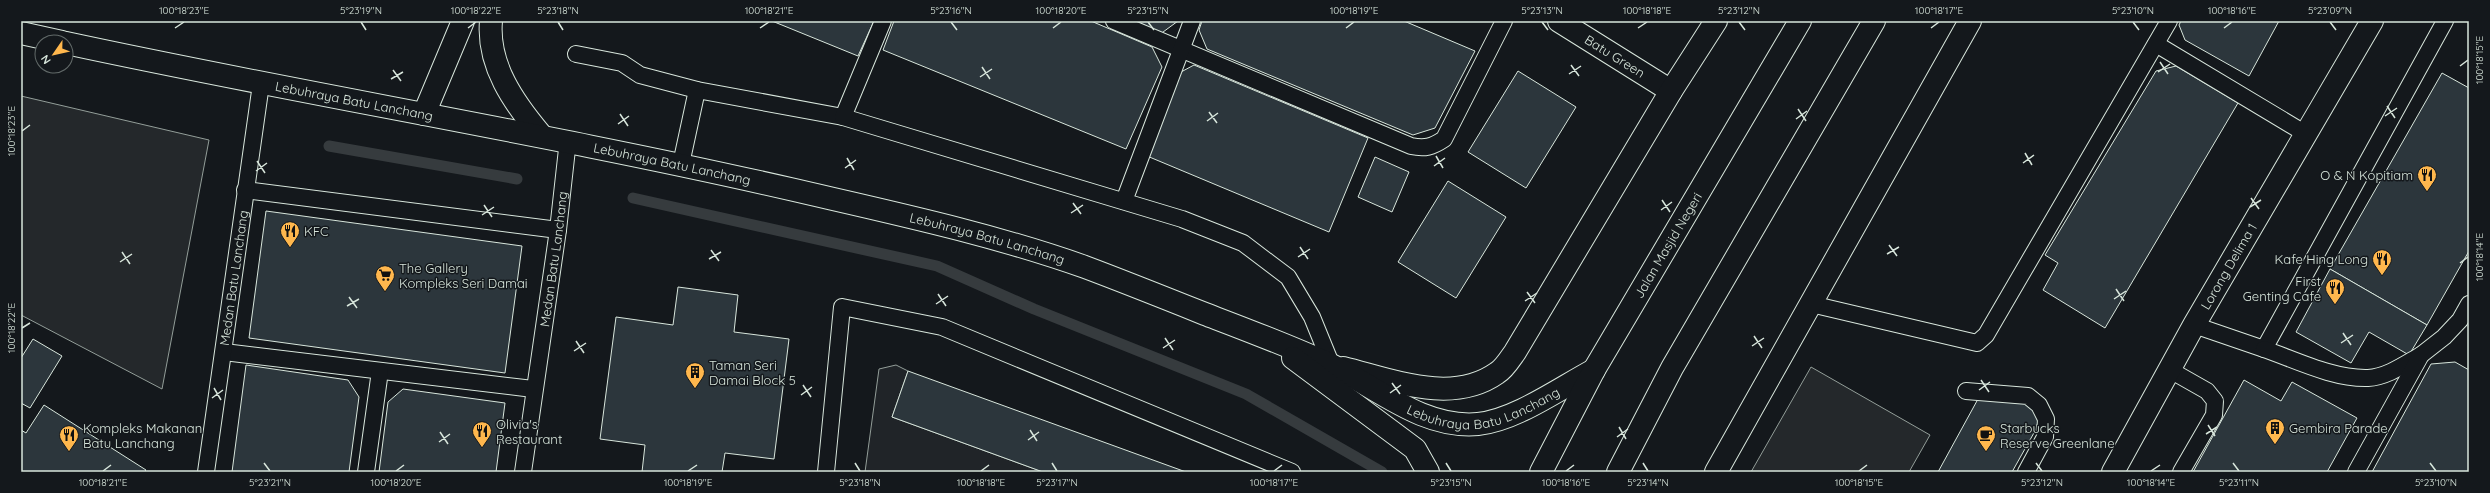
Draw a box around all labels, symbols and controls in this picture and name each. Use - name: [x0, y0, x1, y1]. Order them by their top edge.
- text: 100°18'23"E: [159, 4, 209, 17]
- text: 5°23'19"N: [340, 4, 382, 17]
- text: 100°18'22"E: [451, 4, 502, 17]
- text: 5°23'18"N: [537, 4, 579, 17]
- text: 100°18'21"E: [745, 4, 794, 17]
- text: 5°23'16"N: [930, 4, 972, 17]
- text: 100°18'20"E: [1036, 4, 1087, 17]
- text: 5°23'15"N: [1127, 4, 1169, 17]
- text: 100°18'19"E: [1330, 4, 1379, 17]
- text: 5°23'13"N: [1521, 4, 1563, 17]
- text: 100°18'18"E: [1623, 4, 1672, 17]
- text: 5°23'12"N: [1718, 4, 1760, 17]
- text: 100°18'17"E: [1915, 4, 1963, 17]
- text: 5°23'10"N: [2112, 4, 2154, 17]
- text: 100°18'16"E: [2208, 4, 2257, 17]
- text: 5°23'09"N: [2308, 4, 2352, 17]
- street label: Batu Green: [1582, 31, 1648, 81]
- north arrow: [34, 34, 74, 74]
- text: 100°18'15"E: [2473, 35, 2486, 84]
- text: N: [38, 52, 54, 67]
- street label: Lebuhraya Batu Lanchang: [274, 78, 435, 124]
- text: 100°18'23"E: [5, 106, 18, 156]
- street label: Lebuhraya Batu Lanchang: [592, 139, 752, 188]
- restaurant icon: O & N Kopitiam: [2416, 164, 2438, 192]
- place label: O & N Kopitiam: [2320, 167, 2413, 183]
- street label: Jalan Masjid Negeri: [1630, 190, 1705, 301]
- street label: Medan Batu Lanchang: [536, 191, 570, 328]
- street label: Medan Batu Lanchang: [216, 209, 251, 347]
- street label: Lebuhraya Batu Lanchang: [908, 209, 1067, 268]
- restaurant icon: KFC: [279, 220, 301, 248]
- street label: Lorong Delima 1: [2197, 220, 2260, 312]
- place label: KFC: [304, 223, 329, 239]
- text: 100°18'14"E: [2473, 233, 2486, 281]
- restaurant icon: Kafe Hing Long: [2371, 248, 2393, 276]
- place label: Kafe Hing Long: [2275, 251, 2368, 267]
- place label: The Gallery Kompleks Seri Damai: [399, 260, 528, 291]
- supermarket icon: The Gallery Kompleks Seri Damai: [374, 264, 396, 292]
- place label: First Genting Cafe: [2243, 273, 2321, 304]
- restaurant icon: First Genting Cafe: [2324, 277, 2346, 305]
- text: 100°18'22"E: [5, 302, 18, 353]
- place label: Taman Seri Damai Block 5: [709, 357, 796, 388]
- building icon: Taman Seri Damai Block 5: [684, 361, 706, 389]
- street label: Lebuhraya Batu Lanchang: [1404, 384, 1562, 432]
- place label: Olivia's Restaurant: [496, 416, 562, 447]
- building icon: Gembira Parade: [2264, 417, 2286, 445]
- place label: Kompleks Makanan Batu Lanchang: [83, 420, 202, 451]
- restaurant icon: Olivia's Restaurant: [471, 420, 493, 448]
- place label: Starbucks Reserve Greenlane: [2000, 420, 2114, 451]
- place label: Gembira Parade: [2289, 420, 2388, 436]
- restaurant icon: Kompleks Makanan Batu Lanchang: [58, 424, 80, 452]
- cafe icon: Starbucks Reserve Greenlane: [1975, 424, 1997, 452]
- text: 100°18'21"E: [79, 476, 128, 489]
- text: 5°23'21"N: [249, 476, 291, 489]
- text: 100°18'20"E: [371, 476, 422, 489]
- text: 100°18'19"E: [664, 476, 713, 489]
- text: 5°23'18"N: [839, 476, 881, 489]
- text: 100°18'18"E: [957, 476, 1006, 489]
- text: 5°23'17"N: [1036, 476, 1078, 489]
- text: 100°18'17"E: [1250, 476, 1298, 489]
- text: 5°23'15"N: [1430, 476, 1472, 489]
- text: 100°18'16"E: [1542, 476, 1591, 489]
- text: 5°23'14"N: [1627, 476, 1669, 489]
- text: 100°18'15"E: [1835, 476, 1884, 489]
- text: 5°23'12"N: [2021, 476, 2063, 489]
- text: 100°18'14"E: [2127, 476, 2175, 489]
- text: 5°23'11"N: [2219, 476, 2259, 489]
- text: 5°23'10"N: [2415, 476, 2457, 489]

